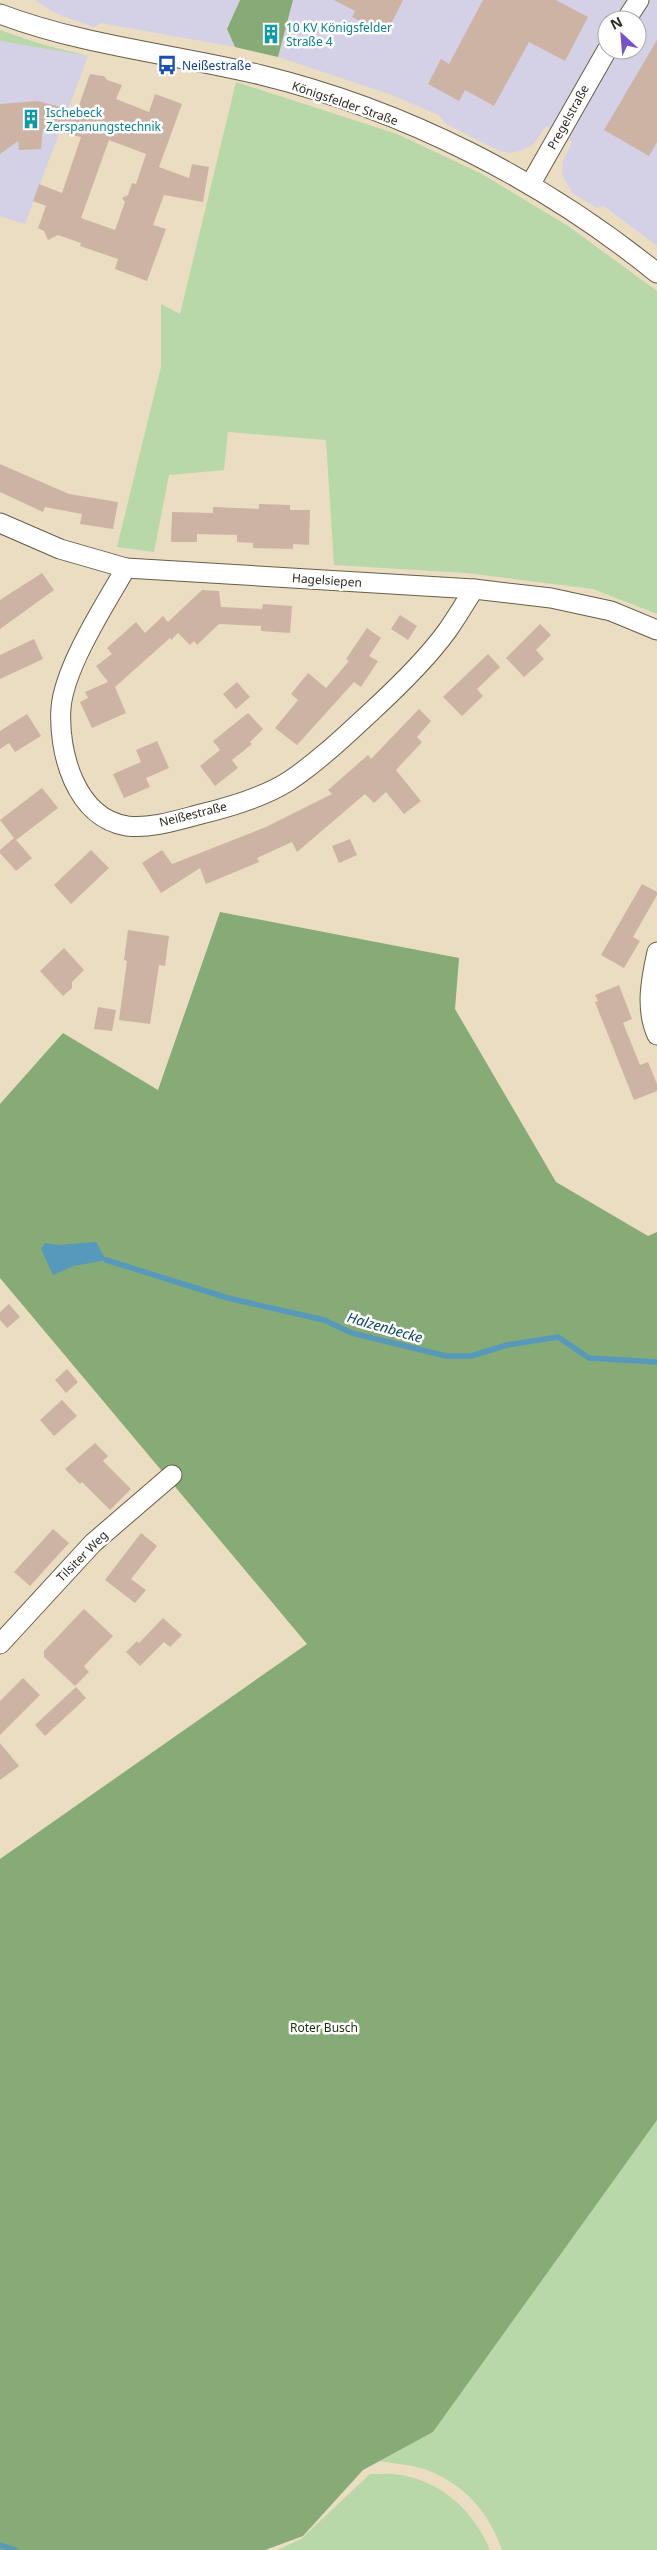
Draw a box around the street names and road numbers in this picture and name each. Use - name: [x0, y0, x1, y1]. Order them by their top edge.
- street label: Königsfelder Straße: [290, 77, 401, 129]
- street label: Pregelstraße: [543, 81, 593, 153]
- street label: Hagelsiepen: [291, 569, 363, 591]
- street label: Neißestraße: [157, 797, 229, 831]
- street label: Tilsiter Weg: [53, 1527, 111, 1585]

